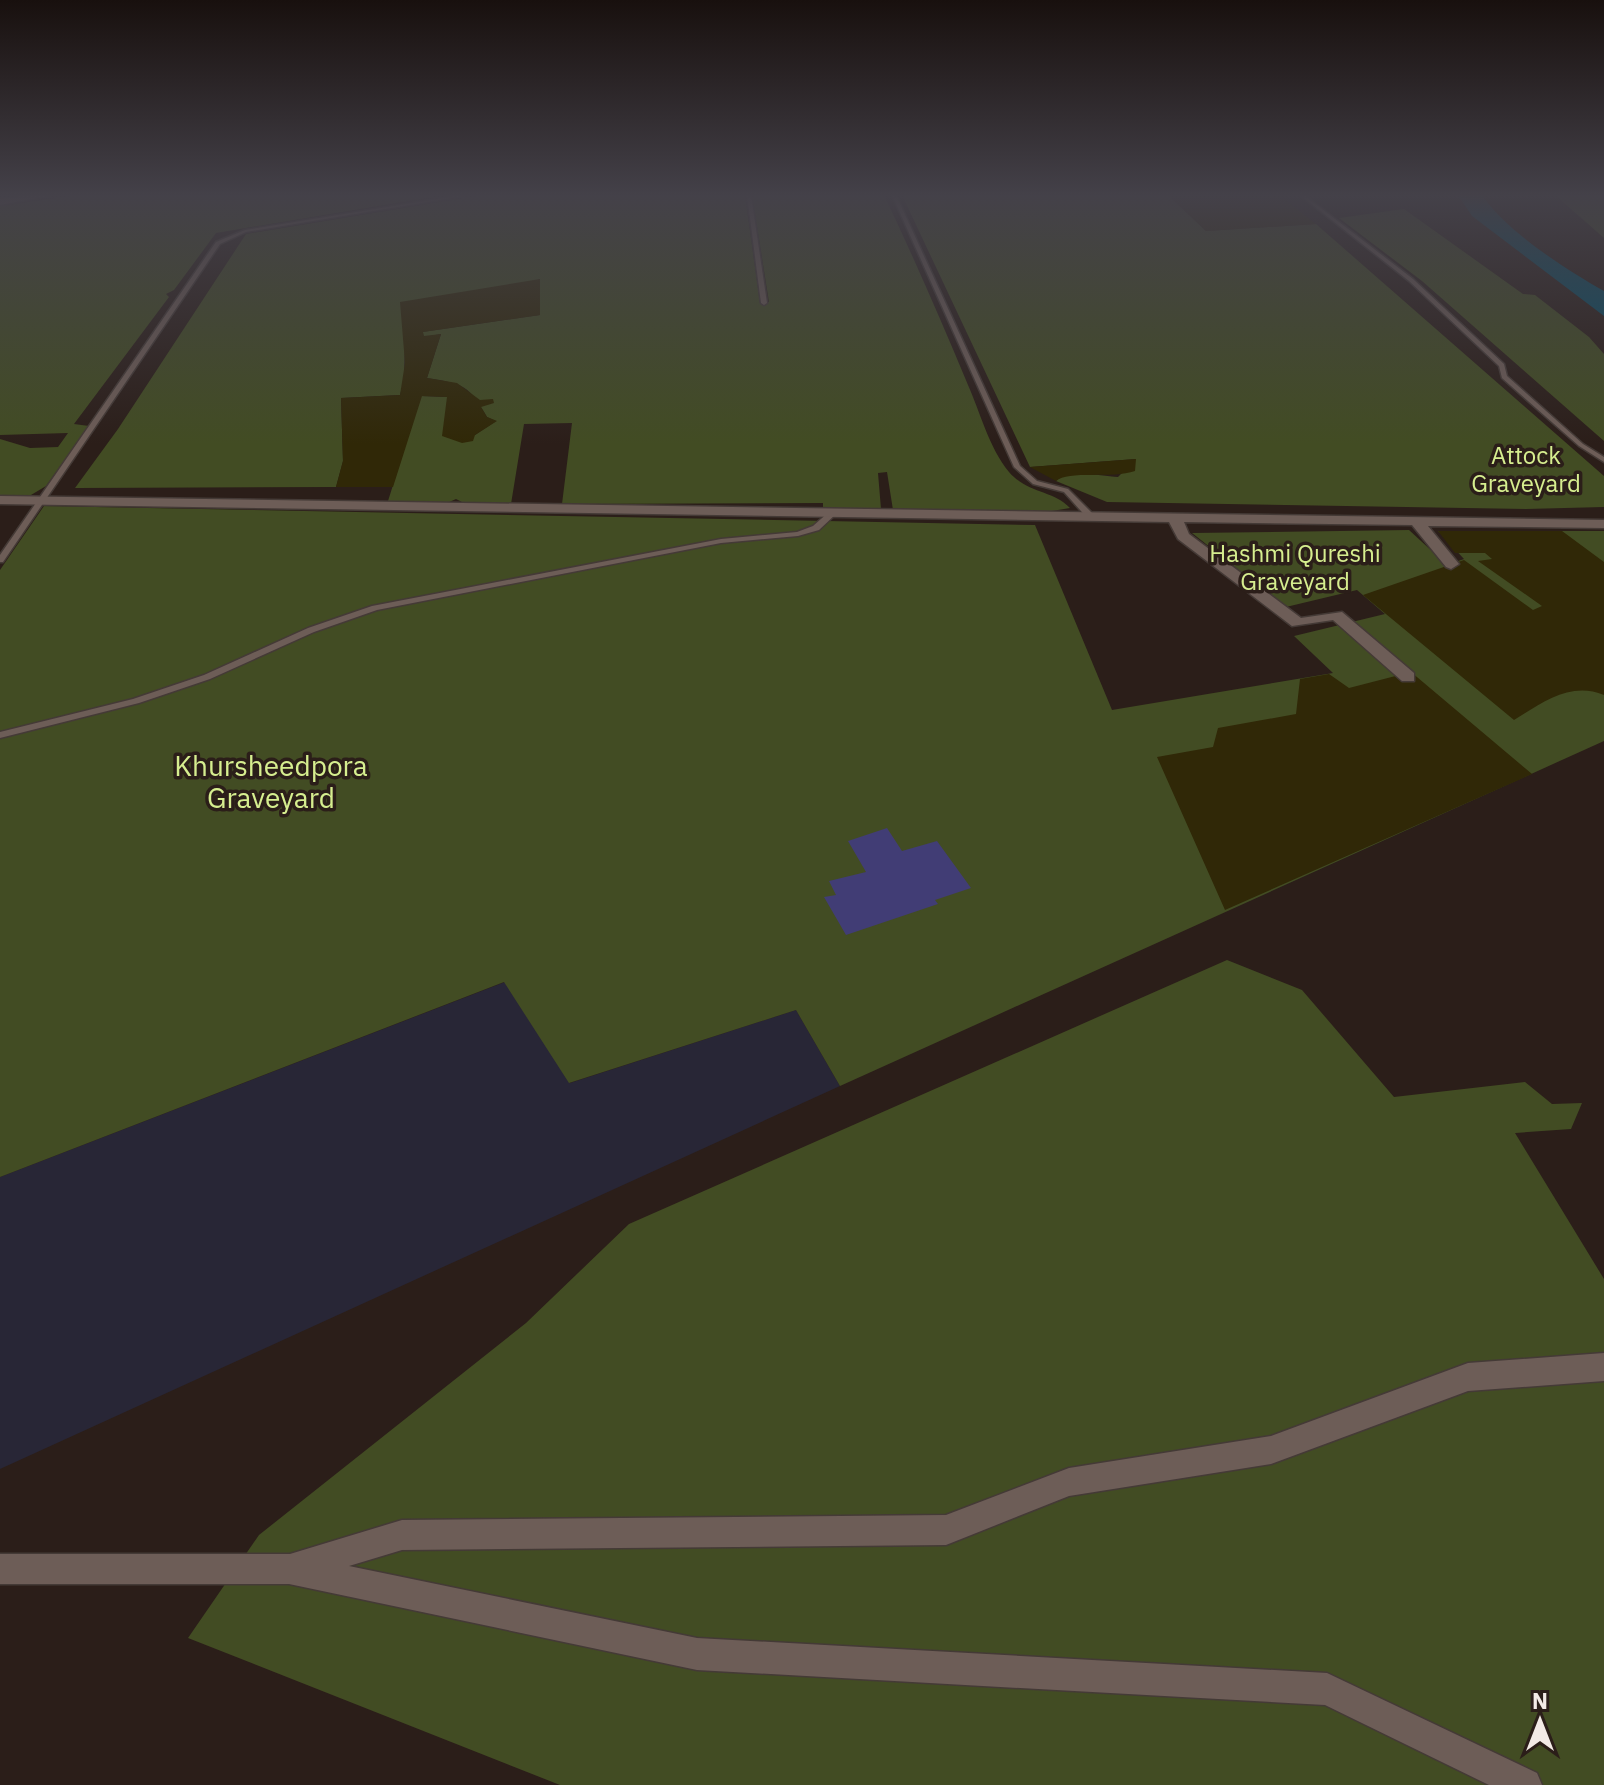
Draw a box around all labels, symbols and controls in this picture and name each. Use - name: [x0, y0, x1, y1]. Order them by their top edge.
- park label: Attock Graveyard: [1471, 439, 1581, 499]
- park label: Hashmi Qureshi Graveyard: [1209, 537, 1381, 597]
- park label: Khursheedpora Graveyard: [174, 747, 368, 816]
- north arrow: [1500, 1681, 1580, 1761]
- text: N: [1532, 1686, 1548, 1715]

